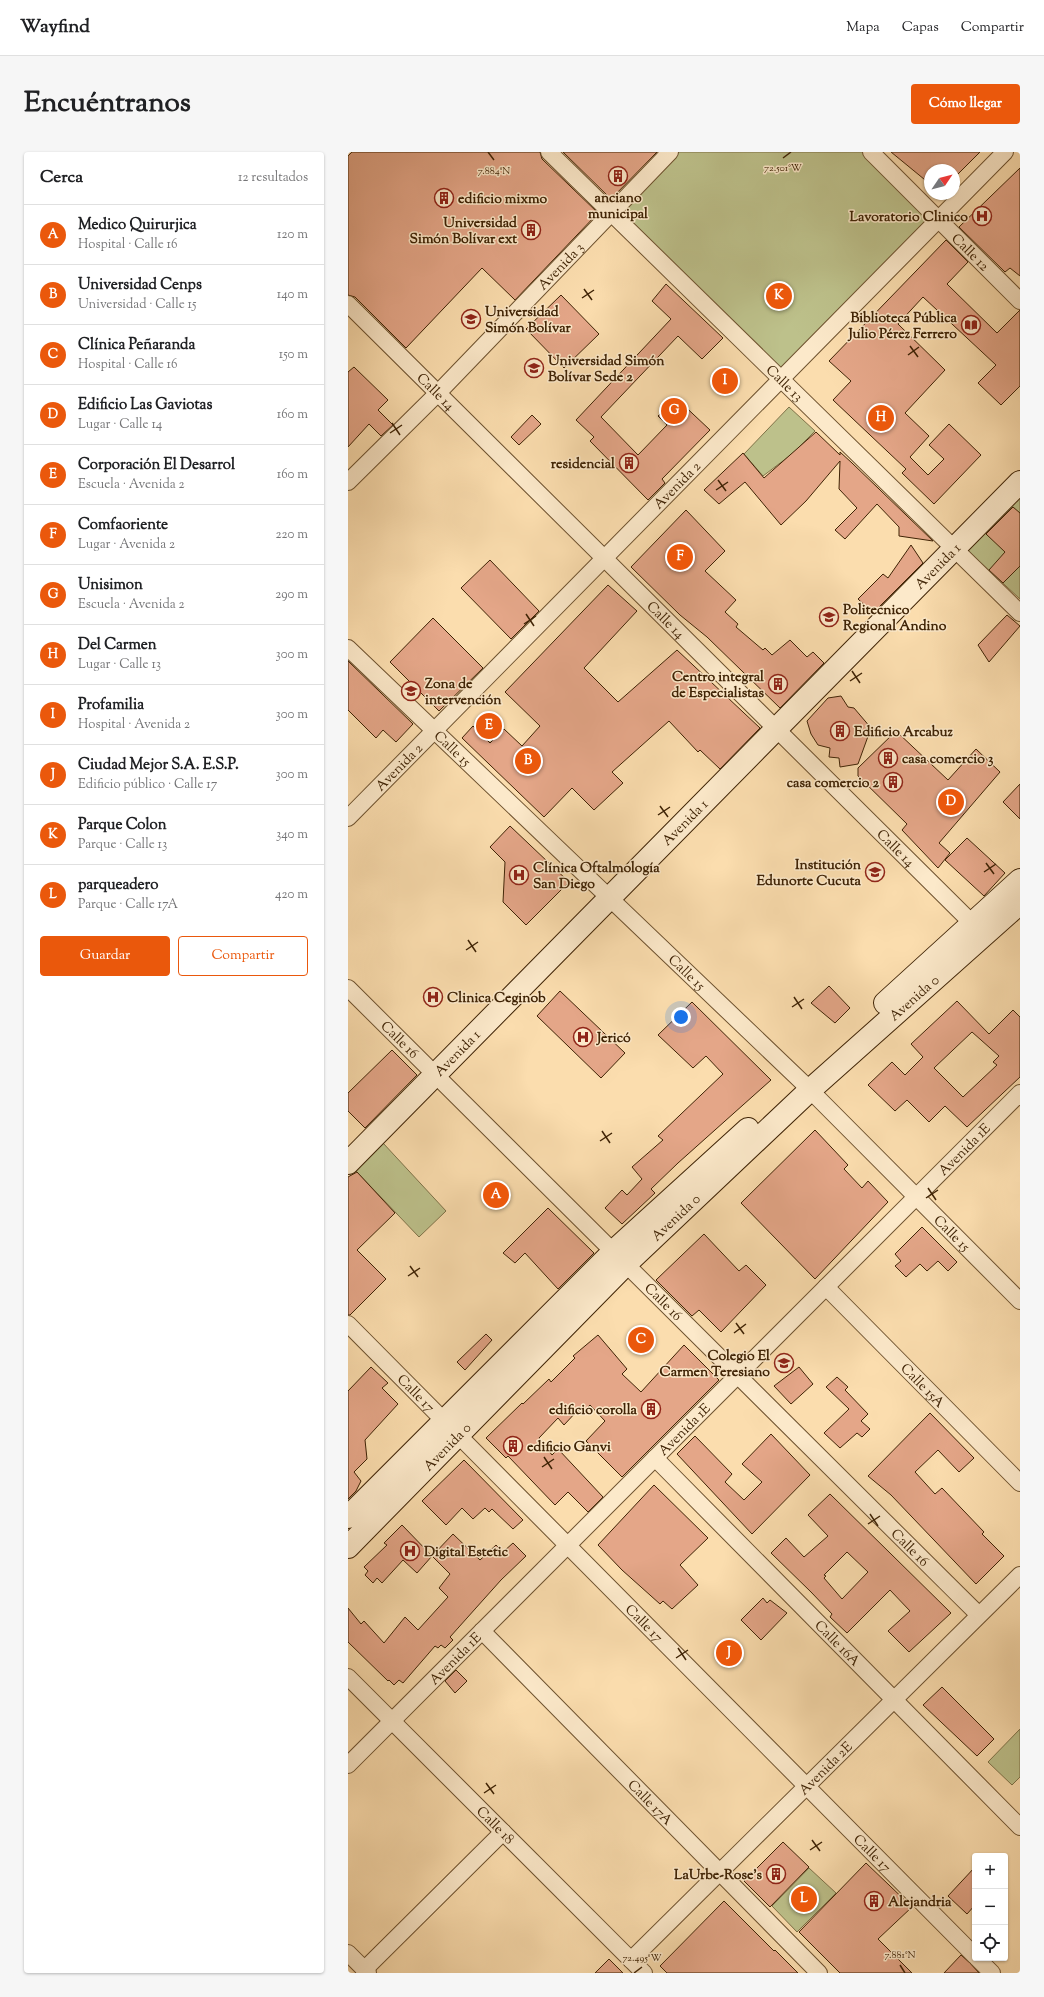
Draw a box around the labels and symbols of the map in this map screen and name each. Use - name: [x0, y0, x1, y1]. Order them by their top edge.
- text: 72.501°W: [764, 161, 802, 176]
- text: 7.884°N: [478, 164, 510, 179]
- north arrow: [924, 164, 960, 200]
- building icon: anciano municipal: [607, 165, 629, 187]
- building icon: edificio mixmo: [433, 187, 455, 209]
- place label: anciano municipal: [588, 189, 648, 225]
- place label: edificio mixmo: [458, 190, 548, 210]
- hospital icon: Lavoratorio Clinico: [971, 205, 993, 227]
- place label: Lavoratorio Clinico: [850, 208, 968, 228]
- place label: Universidad Simón Bolívar ext: [410, 214, 517, 250]
- building icon: Universidad Simón Bolívar ext: [520, 219, 542, 241]
- street label: Calle 12: [946, 230, 993, 277]
- street label: Avenida 3: [534, 239, 590, 296]
- pin: K: [766, 281, 792, 311]
- place label: Universidad Simón Bolívar: [485, 303, 571, 339]
- school or university icon: Universidad Simón Bolívar: [460, 308, 482, 330]
- place label: Biblioteca Pública Julio Pérez Ferrero: [848, 309, 958, 345]
- library icon: Biblioteca Pública Julio Pérez Ferrero: [960, 314, 982, 336]
- place label: Universidad Simón Bolívar Sede 2: [548, 352, 665, 388]
- school or university icon: Universidad Simón Bolívar Sede 2: [523, 357, 545, 379]
- street label: Calle 13: [760, 361, 807, 407]
- pin: I: [712, 366, 738, 396]
- street label: Calle 14: [411, 369, 458, 416]
- pin: G: [661, 396, 687, 426]
- pin: H: [868, 403, 894, 433]
- building icon: residencial: [618, 452, 640, 474]
- place label: residencial: [551, 455, 615, 475]
- street label: Avenida 2: [650, 457, 707, 515]
- street label: Avenida 1: [911, 539, 967, 595]
- pin: F: [667, 542, 693, 572]
- street label: Calle 14: [641, 597, 688, 644]
- place label: Politecnico Regional Andino: [843, 601, 947, 637]
- school or university icon: Politecnico Regional Andino: [818, 606, 840, 628]
- place label: Centro integral de Especialistas: [672, 668, 764, 704]
- building icon: Centro integral de Especialistas: [767, 673, 789, 695]
- place label: Zona de intervención: [425, 675, 502, 711]
- school or university icon: Zona de intervención: [400, 680, 422, 702]
- pin: E: [476, 711, 502, 741]
- building icon: Edificio Arcabuz: [829, 720, 851, 742]
- place label: Edificio Arcabuz: [854, 723, 954, 743]
- street label: Calle 15: [429, 727, 475, 772]
- street label: Avenida 2: [372, 739, 429, 797]
- pin: B: [515, 746, 541, 776]
- building icon: casa comercio 3: [877, 747, 899, 769]
- place label: casa comercio 3: [902, 750, 994, 770]
- building icon: casa comercio 2: [882, 771, 904, 793]
- place label: casa comercio 2: [787, 774, 879, 794]
- pin: D: [938, 787, 964, 817]
- street label: Avenida 1: [658, 795, 714, 851]
- street label: Calle 14: [871, 826, 918, 873]
- place label: Institución Edunorte Cucuta: [757, 856, 862, 892]
- place label: Clínica Oftalmología San Diego: [533, 859, 660, 895]
- school or university icon: Institución Edunorte Cucuta: [864, 861, 886, 883]
- hospital icon: Clínica Oftalmología San Diego: [508, 864, 530, 886]
- street label: Calle 15: [663, 951, 709, 996]
- street label: Avenida 0: [886, 971, 945, 1027]
- hospital icon: Clinica Ceginob: [422, 986, 444, 1008]
- place label: Clinica Ceginob: [447, 989, 546, 1009]
- your location: [671, 1007, 691, 1027]
- street label: Calle 16: [375, 1017, 422, 1064]
- street label: Avenida 1: [431, 1026, 486, 1082]
- hospital icon: Jericó: [572, 1026, 594, 1048]
- place label: Jericó: [596, 1029, 631, 1049]
- street label: Avenida 1E: [935, 1119, 996, 1181]
- pin: A: [483, 1180, 509, 1210]
- street label: Avenida 0: [648, 1190, 706, 1247]
- street label: Calle 15: [928, 1212, 974, 1257]
- street label: Calle 16: [639, 1279, 686, 1326]
- pin: C: [628, 1325, 654, 1355]
- place label: Colegio El Carmen Teresiano: [660, 1347, 770, 1383]
- school or university icon: Colegio El Carmen Teresiano: [773, 1352, 795, 1374]
- street label: Calle 15A: [895, 1360, 949, 1414]
- street label: Calle 17: [391, 1371, 438, 1418]
- building icon: edificio corolla: [640, 1398, 662, 1420]
- street label: Avenida 1E: [655, 1399, 716, 1461]
- place label: edificio corolla: [549, 1401, 638, 1421]
- street label: Avenida 0: [420, 1419, 477, 1477]
- building icon: edificio Ganvi: [502, 1435, 524, 1457]
- place label: edificio Ganvi: [527, 1438, 611, 1458]
- street label: Calle 16: [885, 1525, 933, 1572]
- hospital icon: Digital Estetic: [399, 1540, 421, 1562]
- place label: Digital Estetic: [424, 1543, 509, 1563]
- street label: Calle 17: [620, 1601, 667, 1648]
- street label: Calle 16A: [809, 1617, 864, 1672]
- street label: Avenida 1E: [425, 1629, 487, 1690]
- pin: J: [716, 1638, 742, 1668]
- street label: Avenida 2E: [795, 1738, 858, 1801]
- street label: Calle 17A: [622, 1776, 677, 1831]
- street label: Calle 18: [471, 1803, 518, 1850]
- street label: Calle 17: [848, 1831, 895, 1878]
- building icon: LaUrbe-Rose's: [765, 1863, 787, 1885]
- place label: LaUrbe-Rose's: [674, 1866, 762, 1886]
- pin: L: [791, 1884, 817, 1914]
- building icon: Alejandria: [863, 1890, 885, 1912]
- place label: Alejandria: [888, 1893, 952, 1913]
- text: 7.881°N: [884, 1948, 916, 1963]
- text: 72.495°W: [622, 1951, 662, 1966]

